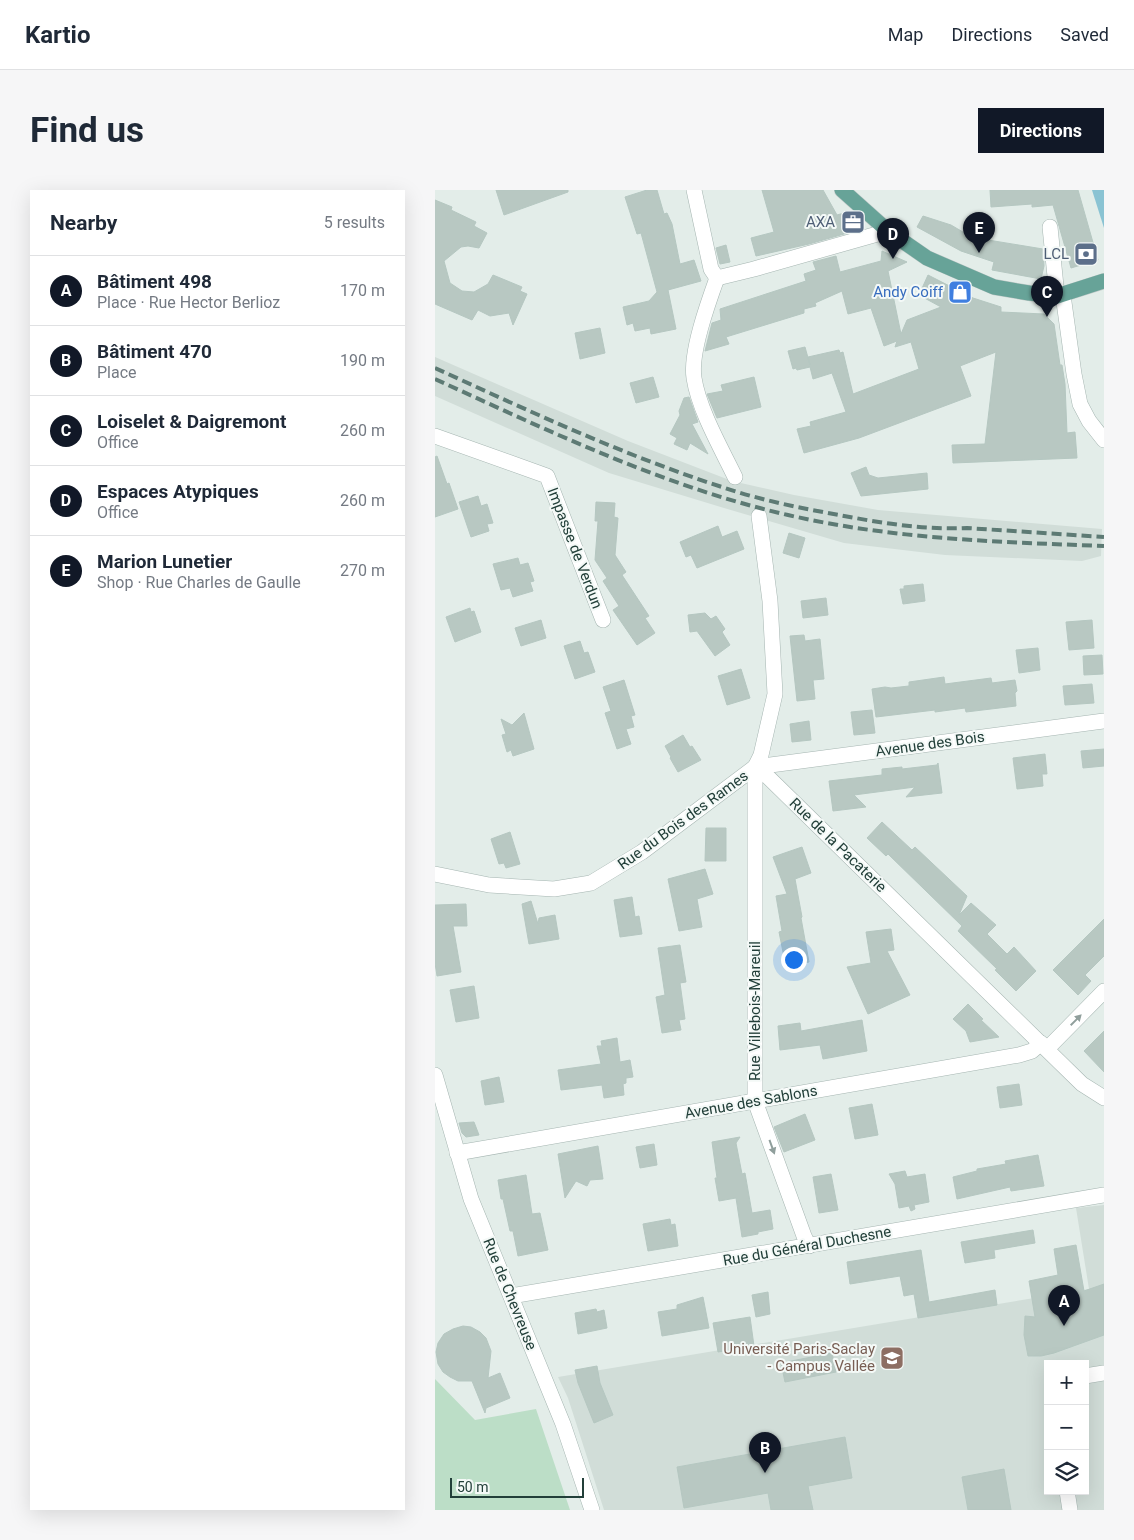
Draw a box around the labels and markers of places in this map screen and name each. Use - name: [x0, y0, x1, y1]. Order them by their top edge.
- office icon: AXA: [840, 209, 866, 235]
- pin: E: [963, 212, 995, 253]
- place label: AXA: [806, 213, 835, 231]
- pin: D: [877, 218, 909, 259]
- bank icon: LCL: [1073, 241, 1099, 267]
- place label: LCL: [1044, 245, 1069, 263]
- pin: C: [1031, 276, 1063, 317]
- shop icon: Andy Coiff: [947, 279, 973, 305]
- place label: Andy Coiff: [873, 283, 944, 301]
- pin: A: [1048, 1285, 1080, 1326]
- place label: Université Paris-Saclay - Campus Vallée: [723, 1340, 875, 1375]
- school or university icon: Université Paris-Saclay - Campus Vallée: [879, 1345, 905, 1371]
- pin: B: [749, 1432, 781, 1473]

